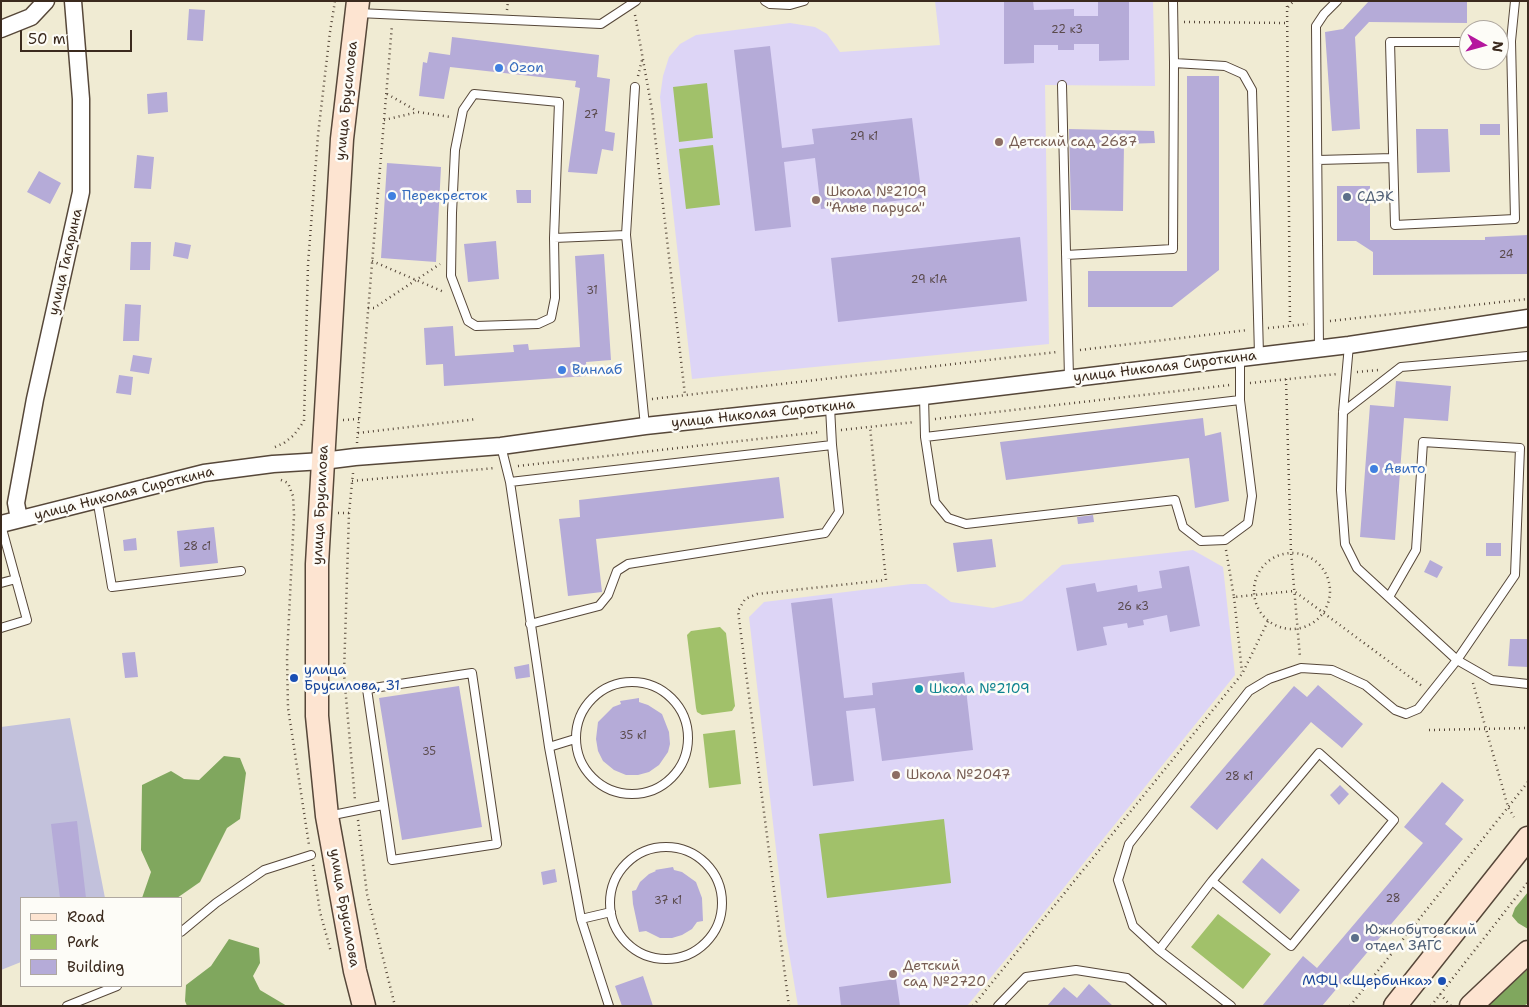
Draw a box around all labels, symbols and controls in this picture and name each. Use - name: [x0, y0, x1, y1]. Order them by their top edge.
- scale bar: [22, 20, 135, 52]
- north arrow: [1459, 20, 1509, 70]
- house number: 22 к3: [1051, 23, 1083, 37]
- text: 50 m: [28, 29, 66, 49]
- street label: улица Брусилова: [332, 40, 362, 162]
- text: N: [1488, 40, 1508, 53]
- place label: Ozon: [509, 60, 544, 76]
- marker: Ozon: [493, 62, 505, 74]
- house number: 27: [584, 108, 598, 122]
- house number: 29 к1: [850, 130, 878, 144]
- place label: Детский сад 2687: [1009, 134, 1137, 150]
- marker: Детский сад 2687: [993, 136, 1005, 148]
- place label: Школа №2109 "Алые паруса": [826, 184, 927, 216]
- place label: Перекресток: [402, 188, 487, 204]
- place label: СДЭК: [1357, 189, 1394, 205]
- marker: Перекресток: [386, 190, 398, 202]
- marker: СДЭК: [1341, 191, 1353, 203]
- marker: Школа №2109 "Алые паруса": [810, 194, 822, 206]
- street label: улица Гагарина: [46, 207, 86, 317]
- house number: 24: [1499, 248, 1513, 262]
- house number: 29 к1А: [911, 273, 947, 287]
- house number: 31: [586, 284, 598, 298]
- street label: улица Николая Сироткина: [1072, 347, 1258, 387]
- place label: Винлаб: [572, 362, 622, 378]
- marker: Винлаб: [556, 364, 568, 376]
- street label: улица Николая Сироткина: [670, 396, 856, 432]
- street label: улица Брусилова: [309, 445, 333, 565]
- place label: Авито: [1384, 461, 1425, 477]
- marker: Авито: [1368, 463, 1380, 475]
- street label: улица Николая Сироткина: [33, 464, 215, 524]
- house number: 28 с1: [183, 540, 211, 554]
- house number: 26 к3: [1117, 600, 1149, 614]
- place label: улица Брусилова, 31: [304, 662, 400, 694]
- marker: улица Брусилова, 31: [288, 672, 300, 684]
- place label: Школа №2109: [929, 681, 1030, 697]
- marker: Школа №2109: [913, 683, 925, 695]
- house number: 35 к1: [619, 729, 647, 743]
- house number: 35: [422, 745, 436, 759]
- place label: Школа №2047: [906, 767, 1010, 783]
- marker: Школа №2047: [890, 769, 902, 781]
- house number: 28 к1: [1225, 770, 1253, 784]
- street label: улица Брусилова: [325, 847, 363, 969]
- house number: 28: [1385, 892, 1401, 906]
- house number: 37 к1: [654, 894, 682, 908]
- legend: [20, 897, 182, 987]
- text: Road: [67, 907, 105, 927]
- place label: Южнобутовский отдел ЗАГС: [1365, 922, 1477, 954]
- text: Park: [67, 932, 99, 952]
- marker: Южнобутовский отдел ЗАГС: [1349, 932, 1361, 944]
- text: Building: [67, 957, 124, 977]
- place label: Детский сад №2720: [903, 958, 986, 990]
- marker: Детский сад №2720: [887, 968, 899, 980]
- place label: МФЦ «Щербинка»: [1302, 973, 1432, 989]
- marker: МФЦ «Щербинка»: [1436, 975, 1448, 987]

